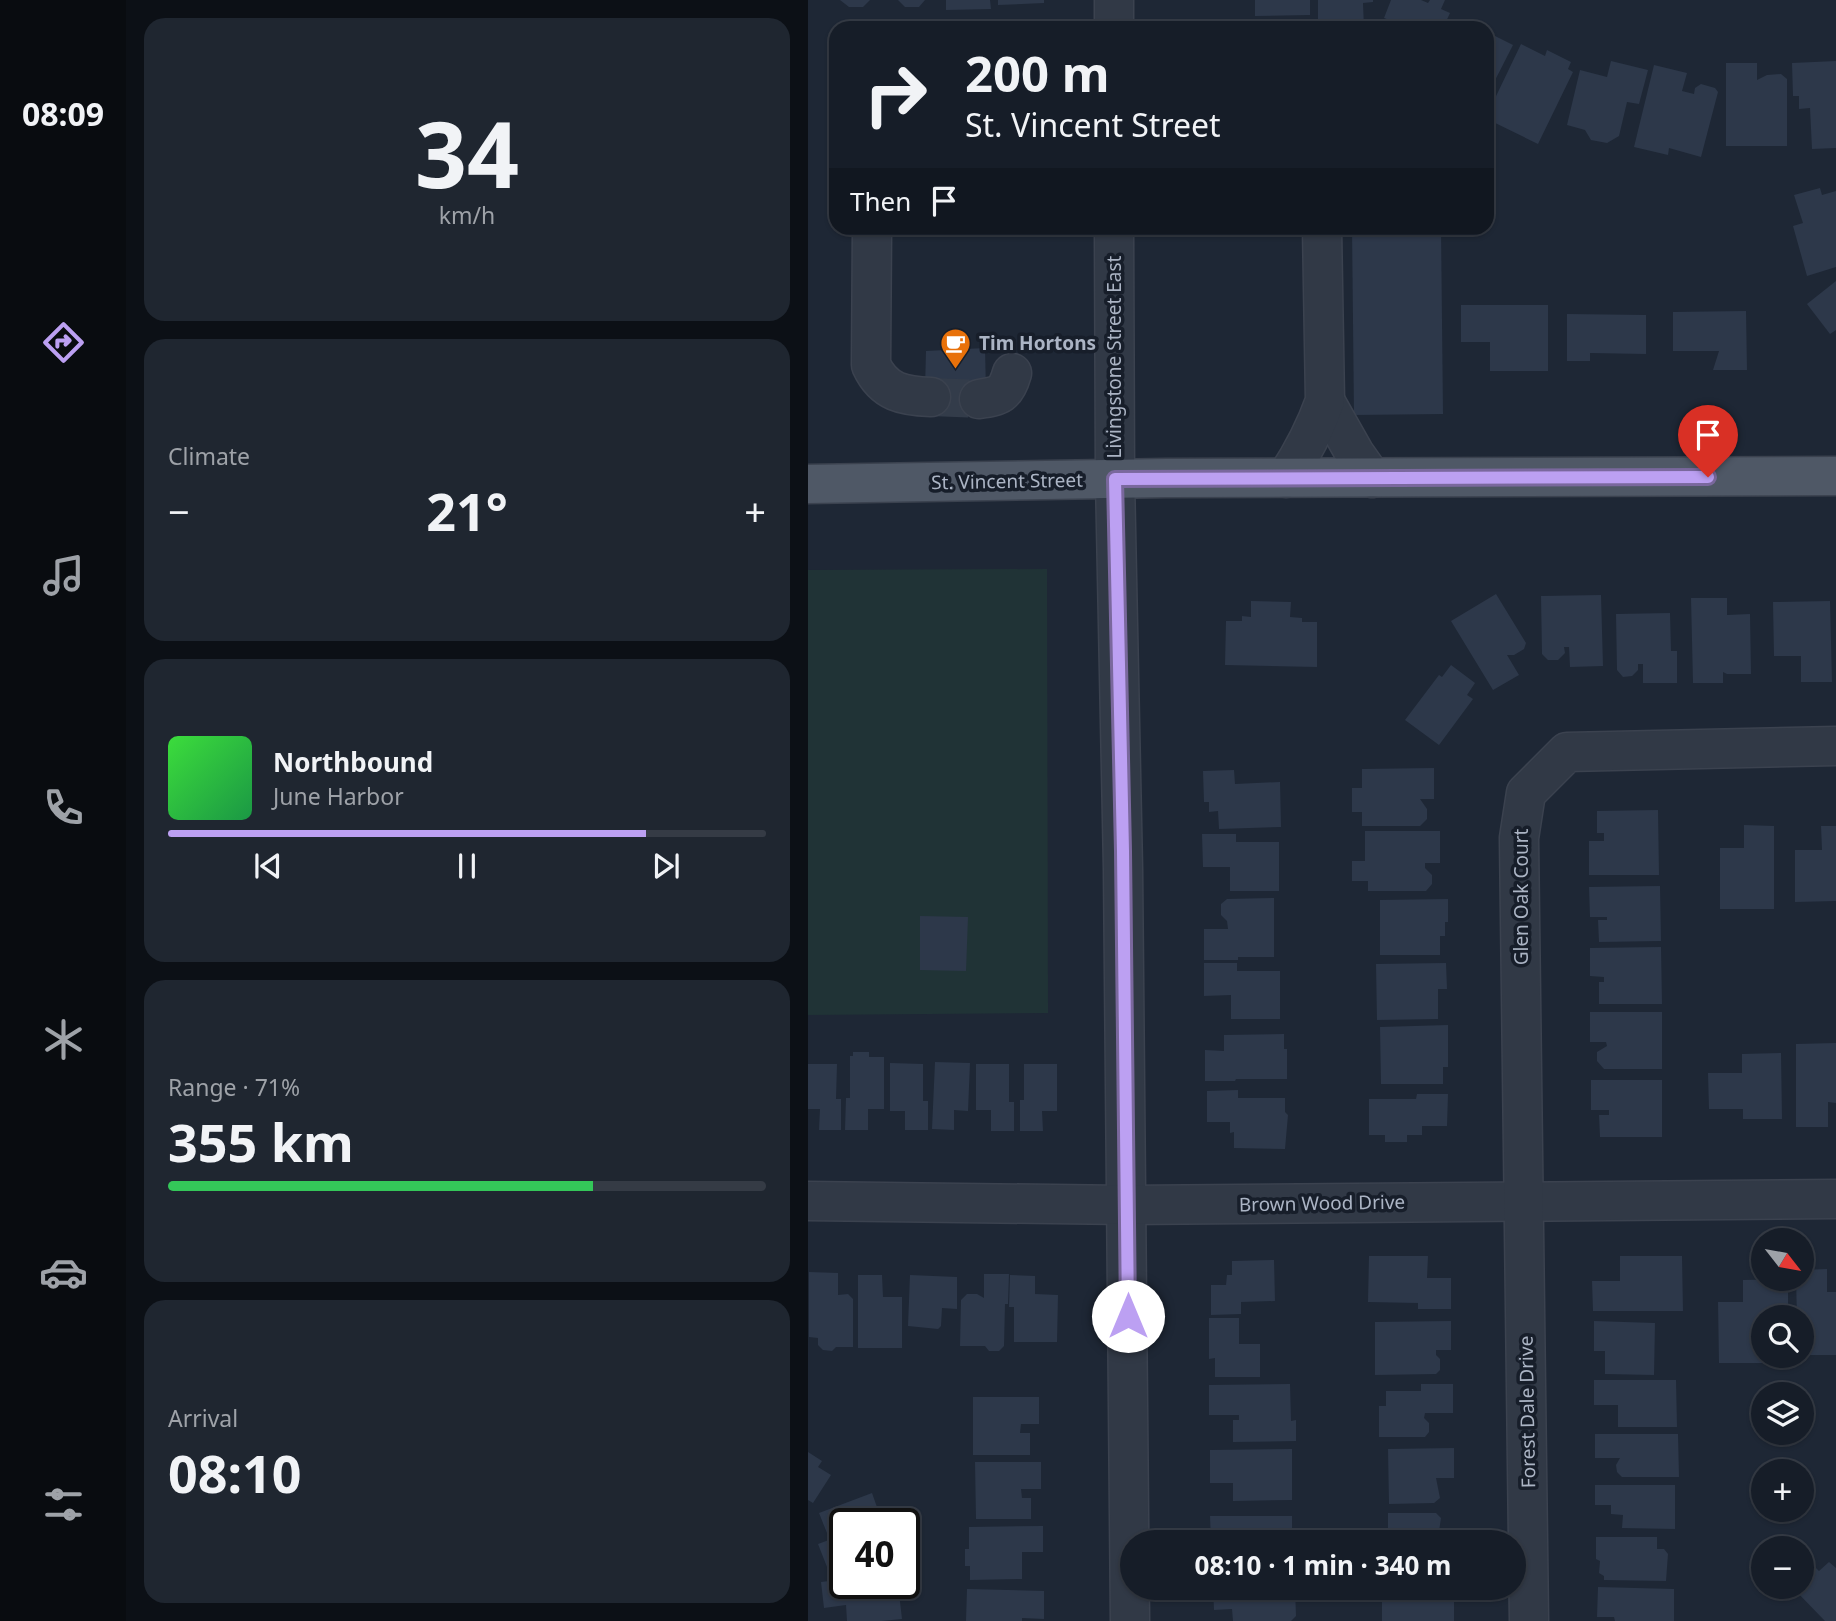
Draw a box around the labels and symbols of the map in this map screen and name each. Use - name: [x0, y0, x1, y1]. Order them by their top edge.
- street label: Livingstone Street East: [1101, 255, 1127, 458]
- cafe icon: Tim Hortons: [939, 326, 973, 370]
- place label: Tim Hortons: [979, 330, 1096, 356]
- pin: [1678, 405, 1738, 477]
- street label: St. Vincent Street: [931, 467, 1083, 495]
- street label: Glen Oak Court: [1508, 829, 1534, 965]
- street label: Brown Wood Drive: [1239, 1189, 1405, 1217]
- north arrow: [1751, 1228, 1814, 1292]
- position arrow: [1091, 1279, 1165, 1353]
- street label: Forest Dale Drive: [1513, 1336, 1541, 1488]
- speed limit sign: 40: [829, 1508, 920, 1599]

